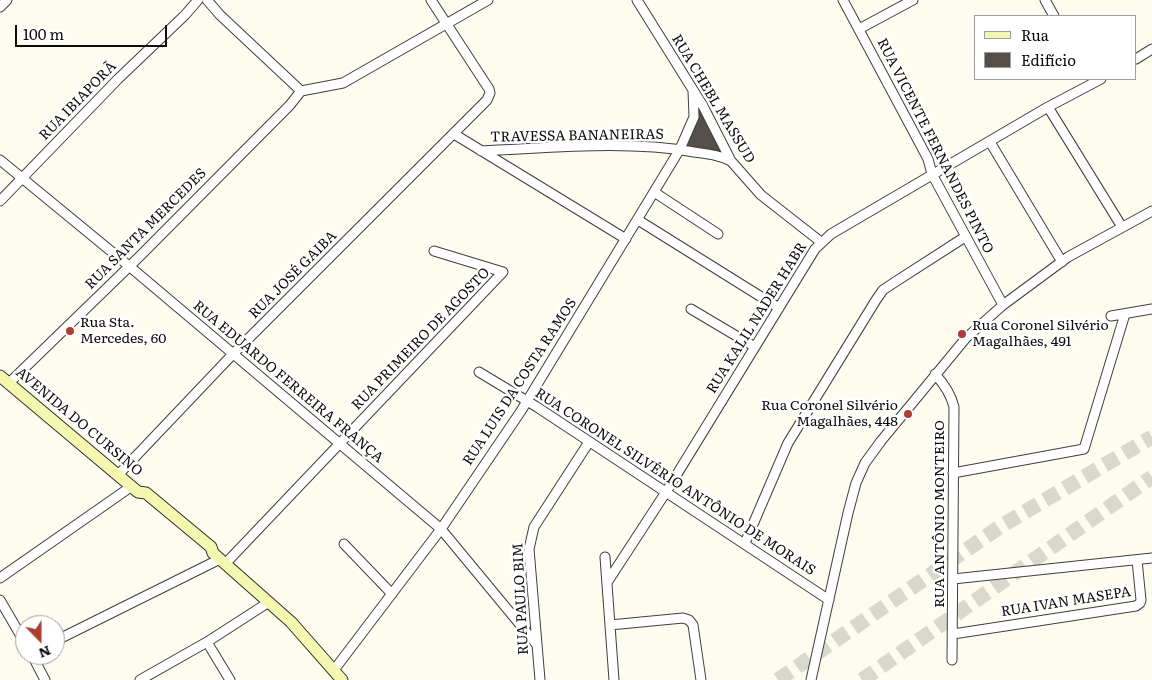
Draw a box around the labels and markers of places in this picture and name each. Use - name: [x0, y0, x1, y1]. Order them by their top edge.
- place label: Rua Sta. Mercedes, 60: [80, 315, 166, 348]
- place label: Rua Coronel Silvério Magalhães, 491: [972, 318, 1109, 351]
- marker: Rua Sta. Mercedes, 60: [64, 325, 76, 337]
- marker: Rua Coronel Silvério Magalhães, 491: [956, 328, 968, 340]
- place label: Rua Coronel Silvério Magalhães, 448: [761, 398, 898, 431]
- marker: Rua Coronel Silvério Magalhães, 448: [902, 408, 914, 420]

